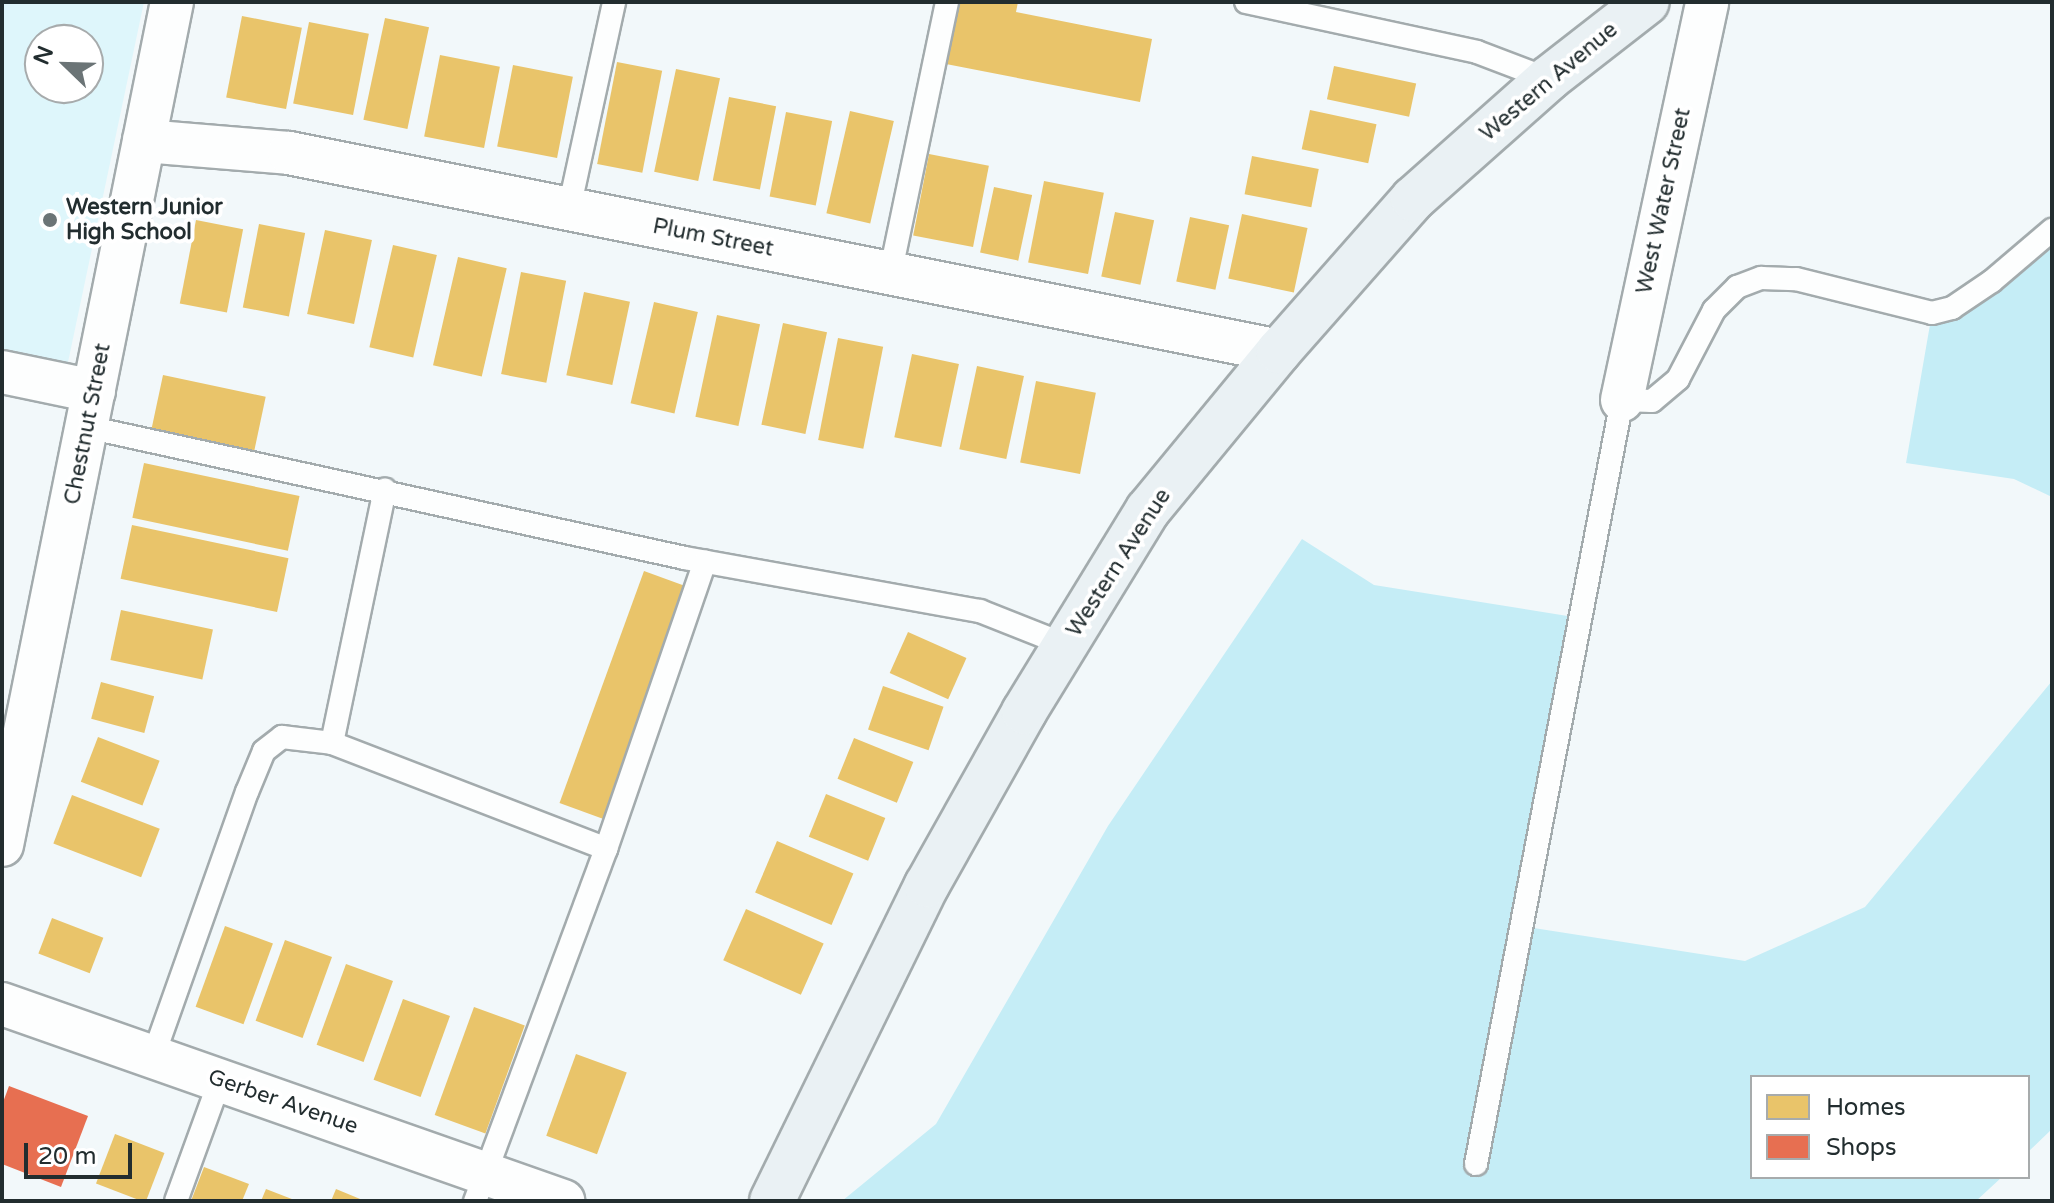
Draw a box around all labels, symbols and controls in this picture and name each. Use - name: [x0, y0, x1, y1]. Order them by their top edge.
- street label: Western Avenue: [1475, 17, 1623, 147]
- north arrow: [24, 24, 104, 104]
- text: N: [28, 42, 59, 69]
- street label: West Water Street: [1631, 106, 1697, 296]
- place label: Western Junior High School: [66, 194, 223, 246]
- marker: Western Junior High School: [41, 211, 59, 229]
- street label: Plum Street: [650, 213, 776, 263]
- street label: Chestnut Street: [59, 341, 117, 507]
- street label: Western Avenue: [1061, 484, 1177, 642]
- street label: Gerber Avenue: [205, 1064, 361, 1140]
- legend: [1750, 1075, 2030, 1179]
- text: Homes: [1826, 1093, 1906, 1122]
- scale bar: [28, 1127, 136, 1177]
- text: Shops: [1826, 1133, 1896, 1162]
- text: 20 m: [38, 1142, 96, 1171]

